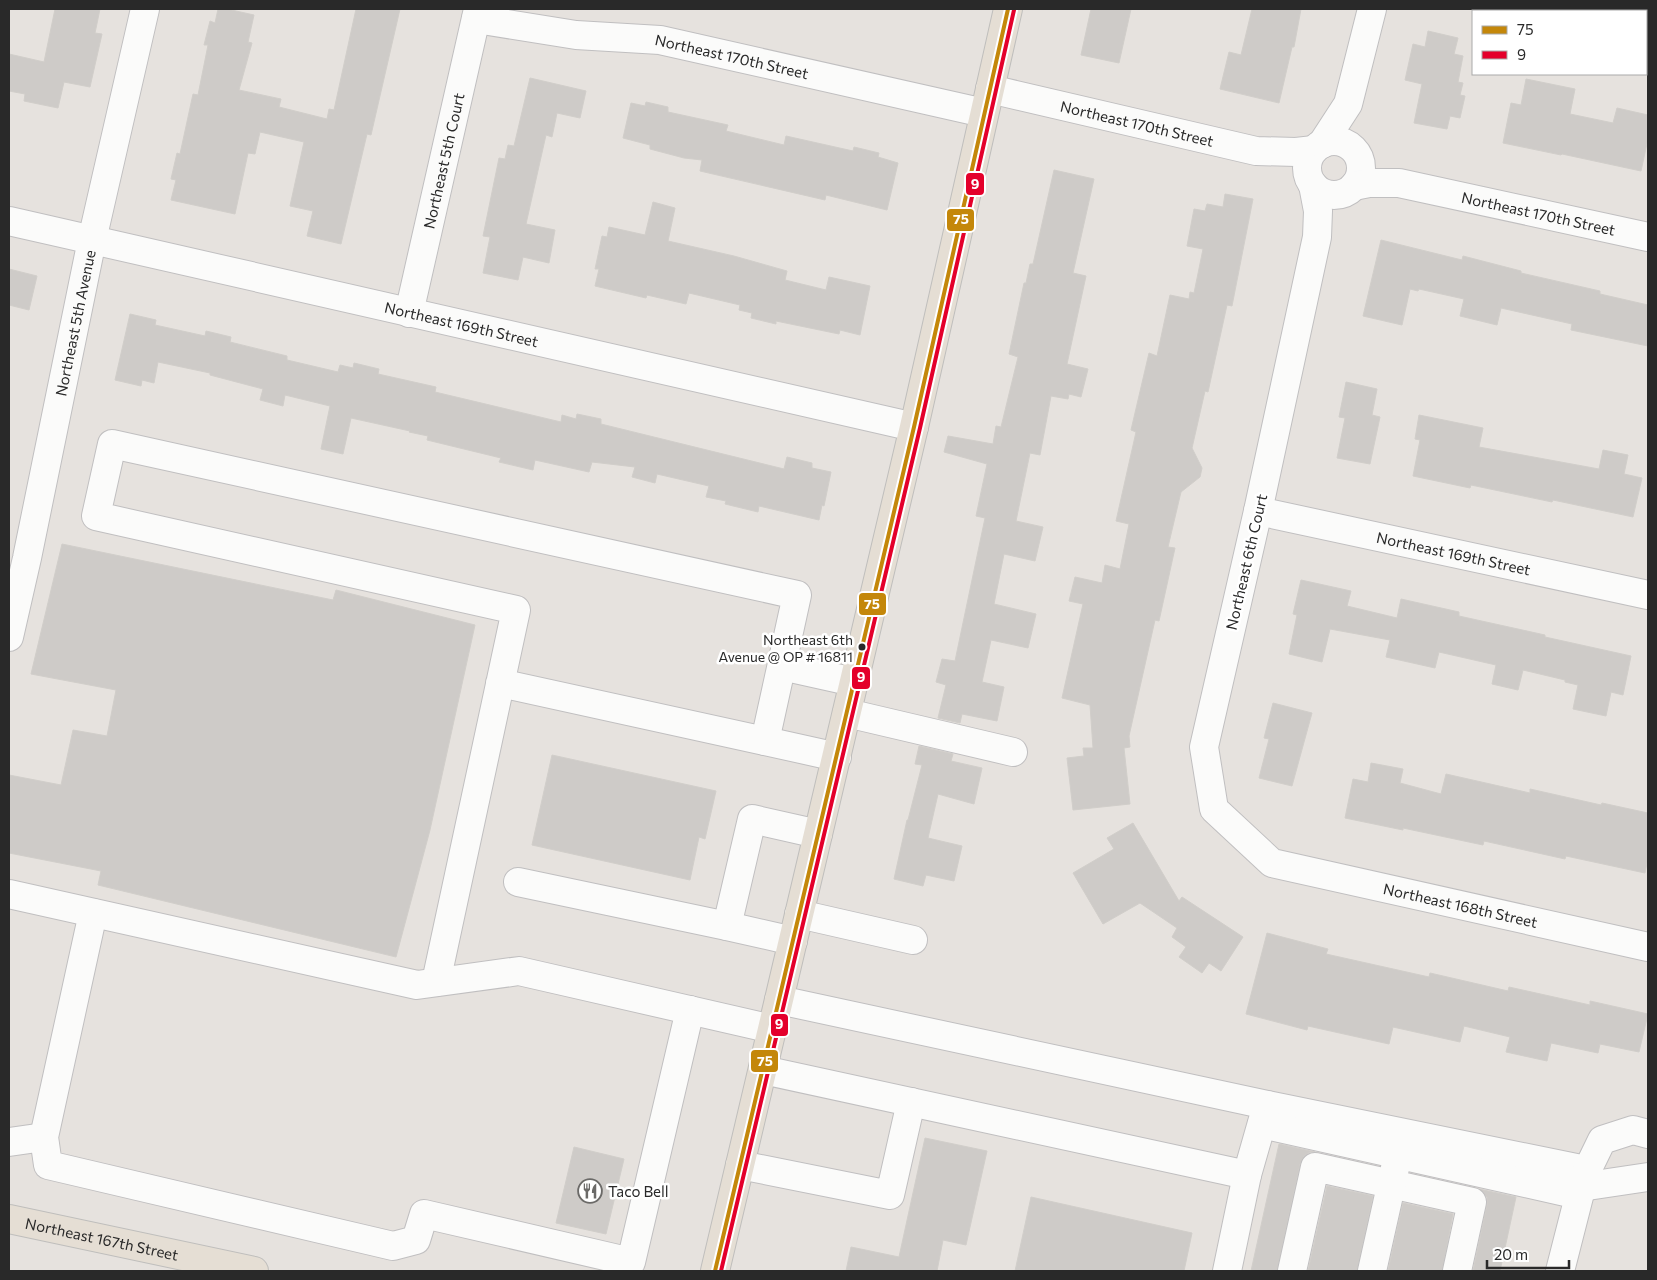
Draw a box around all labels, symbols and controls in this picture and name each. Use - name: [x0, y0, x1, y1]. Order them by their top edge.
- legend: [1472, 10, 1647, 75]
- text: 75: [1517, 20, 1534, 38]
- street label: Northeast 170th Street: [653, 30, 810, 82]
- text: 9: [1517, 45, 1526, 63]
- street label: Northeast 5th Court: [419, 91, 468, 231]
- street label: Northeast 170th Street: [1059, 97, 1215, 150]
- line badge: 9: [965, 172, 985, 196]
- text: 9: [971, 175, 980, 192]
- street label: Northeast 170th Street: [1460, 188, 1617, 239]
- line badge: 75: [946, 208, 975, 232]
- text: 75: [953, 210, 969, 227]
- street label: Northeast 5th Avenue: [51, 248, 99, 398]
- street label: Northeast 169th Street: [383, 298, 540, 350]
- street label: Northeast 6th Court: [1222, 492, 1270, 632]
- street label: Northeast 169th Street: [1375, 528, 1532, 578]
- line badge: 75: [858, 592, 887, 616]
- text: 75: [864, 595, 880, 612]
- place label: Northeast 6th Avenue @ OP # 16811: [719, 631, 853, 665]
- marker: Northeast 6th Avenue @ OP # 16811: [857, 642, 867, 652]
- line badge: 9: [851, 666, 871, 690]
- text: 9: [857, 668, 866, 685]
- street label: Northeast 168th Street: [1382, 879, 1539, 931]
- line badge: 9: [770, 1013, 789, 1037]
- text: 9: [775, 1015, 784, 1032]
- line badge: 75: [750, 1049, 779, 1073]
- text: 75: [757, 1052, 773, 1069]
- restaurant icon: Taco Bell: [577, 1178, 603, 1204]
- place label: Taco Bell: [608, 1182, 669, 1200]
- street label: Northeast 167th Street: [24, 1214, 180, 1264]
- scale bar: [1487, 1238, 1570, 1270]
- text: 20 m: [1494, 1245, 1528, 1263]

